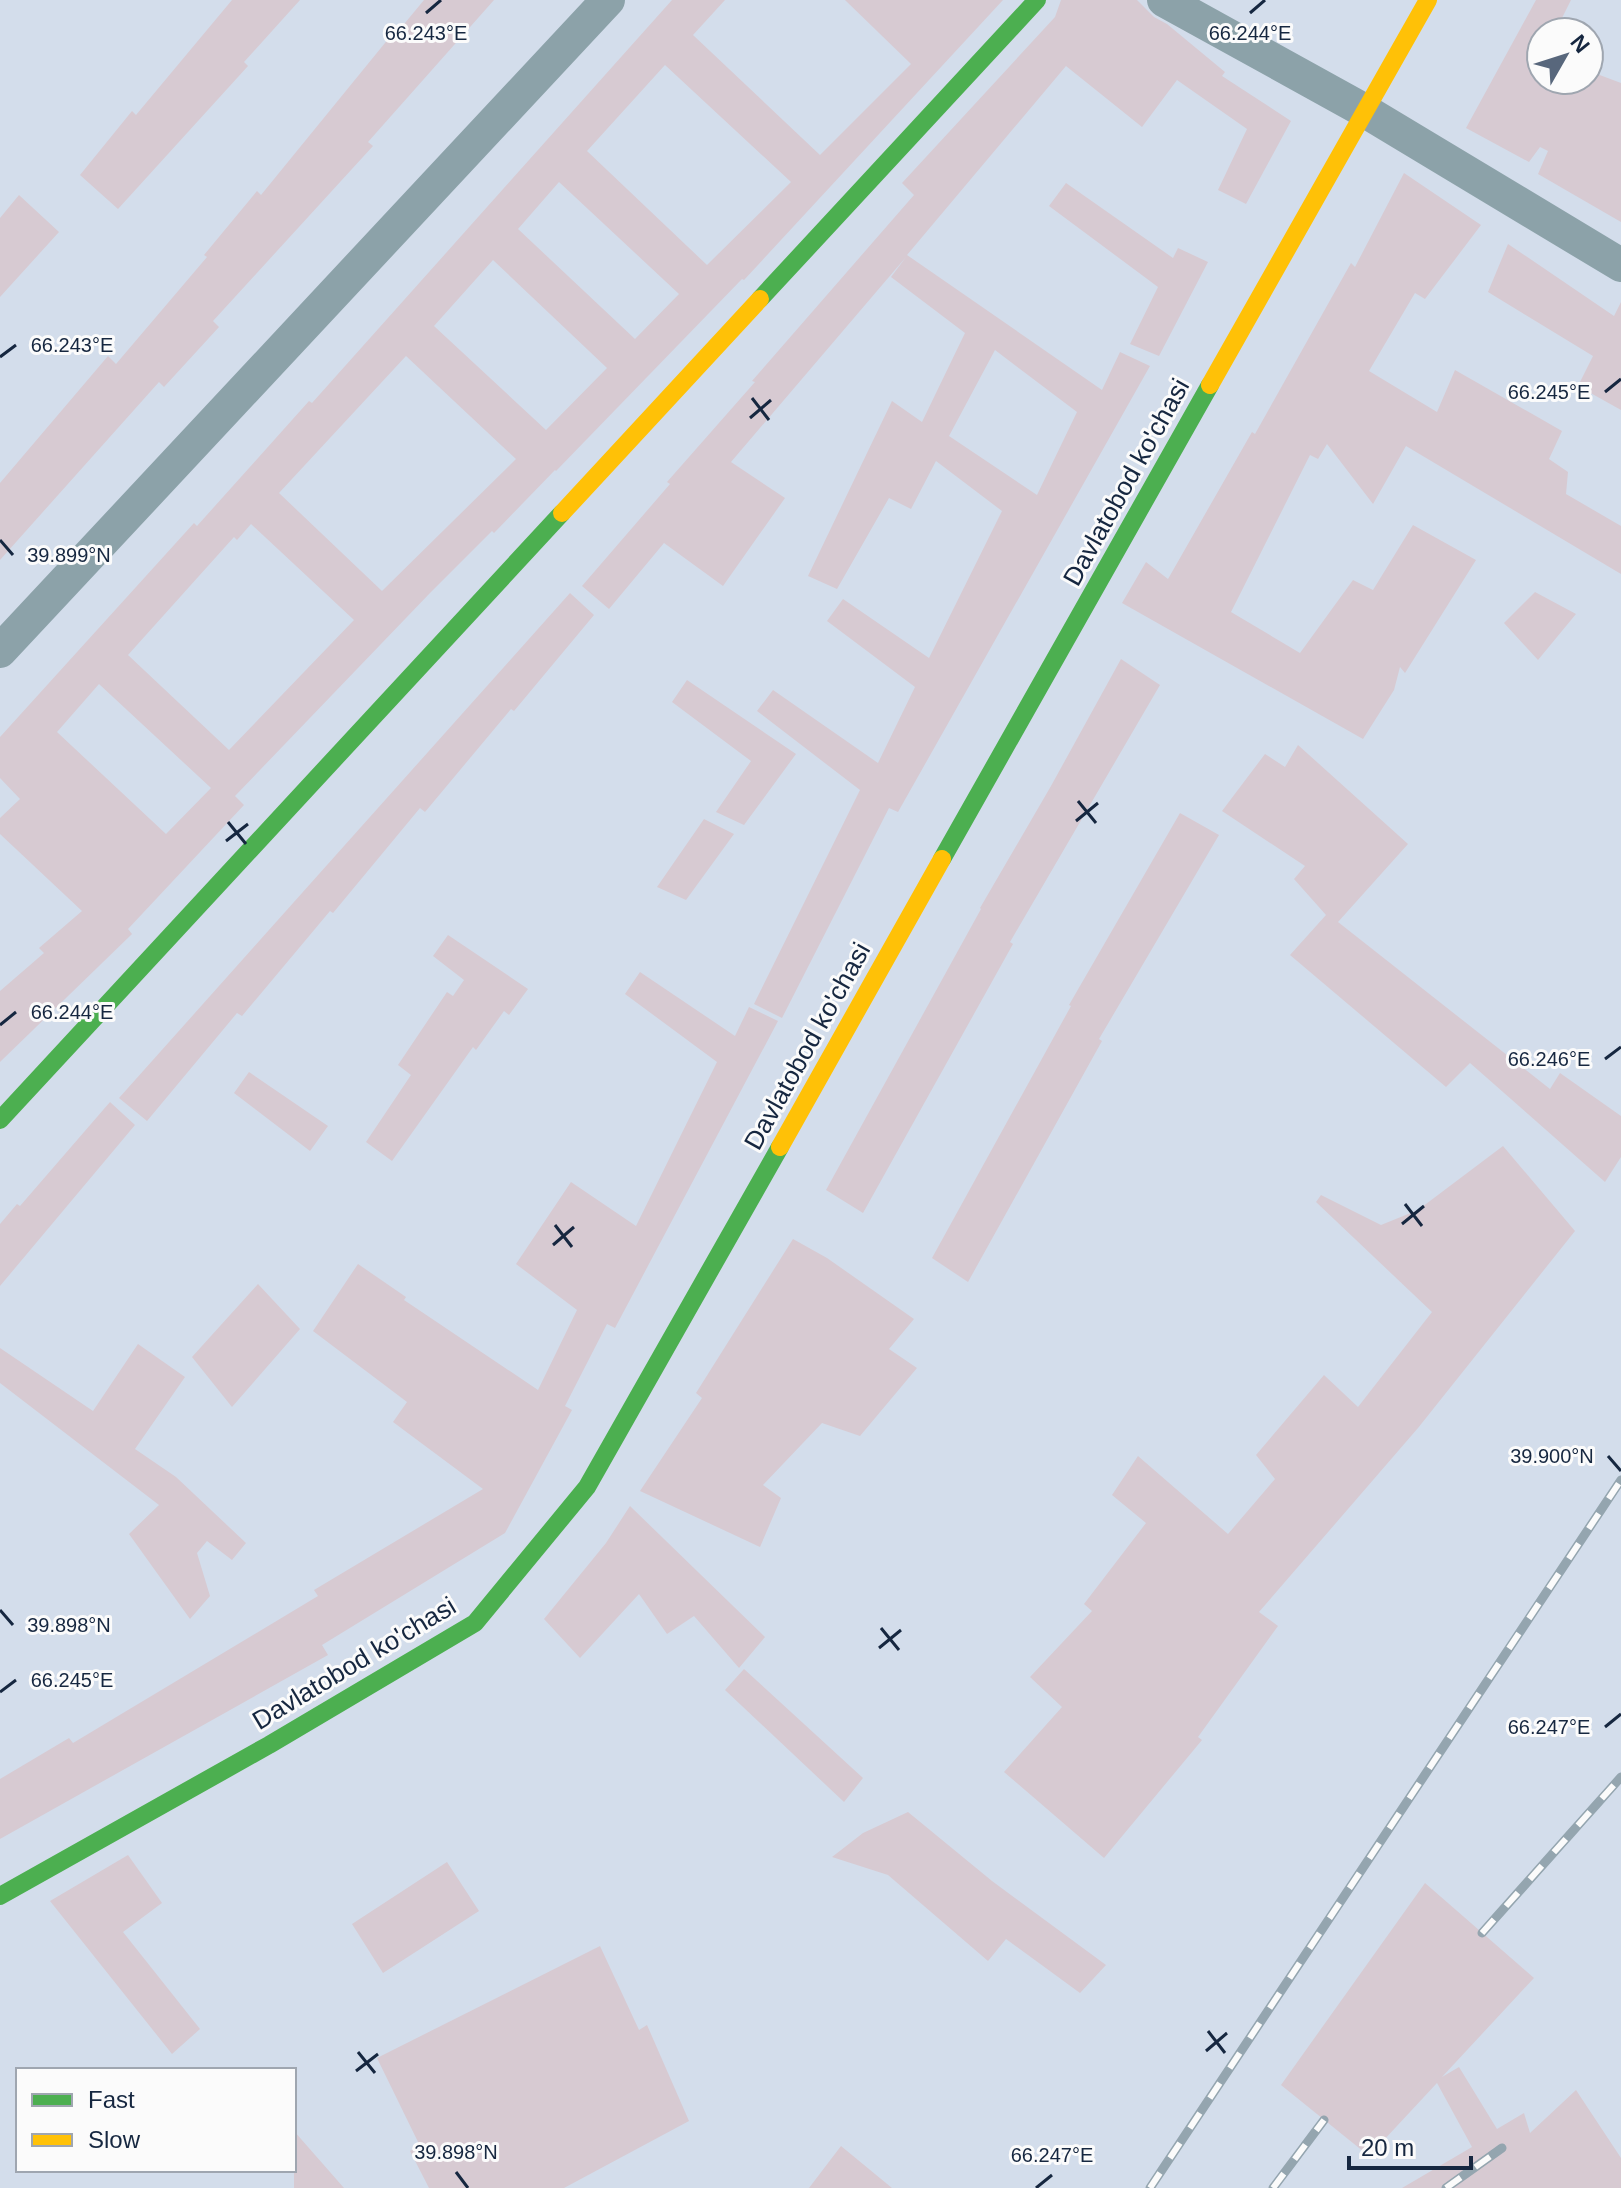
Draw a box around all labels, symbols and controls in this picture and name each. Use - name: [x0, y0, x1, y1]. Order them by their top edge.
- north arrow: [1525, 16, 1605, 96]
- text: 66.243°E: [385, 22, 467, 44]
- text: 66.244°E: [1209, 22, 1291, 44]
- text: N: [1565, 30, 1595, 58]
- text: 66.243°E: [31, 334, 113, 356]
- street label: Davlatobod ko'chasi: [1057, 373, 1195, 591]
- text: 66.245°E: [1508, 381, 1590, 403]
- text: 39.899°N: [27, 544, 111, 566]
- street label: Davlatobod ko'chasi: [738, 937, 876, 1155]
- text: 66.244°E: [31, 1001, 113, 1023]
- text: 66.246°E: [1508, 1048, 1590, 1070]
- text: 39.900°N: [1510, 1445, 1594, 1467]
- street label: Davlatobod ko'chasi: [247, 1590, 461, 1736]
- text: 39.898°N: [27, 1614, 111, 1636]
- text: 66.245°E: [31, 1669, 113, 1691]
- text: 66.247°E: [1508, 1716, 1590, 1738]
- legend: [16, 2068, 296, 2172]
- text: Fast: [88, 2086, 135, 2113]
- scale bar: [1349, 2120, 1471, 2170]
- text: Slow: [88, 2126, 141, 2153]
- text: 20 m: [1361, 2134, 1414, 2161]
- text: 39.898°N: [414, 2141, 498, 2163]
- text: 66.247°E: [1011, 2144, 1093, 2166]

